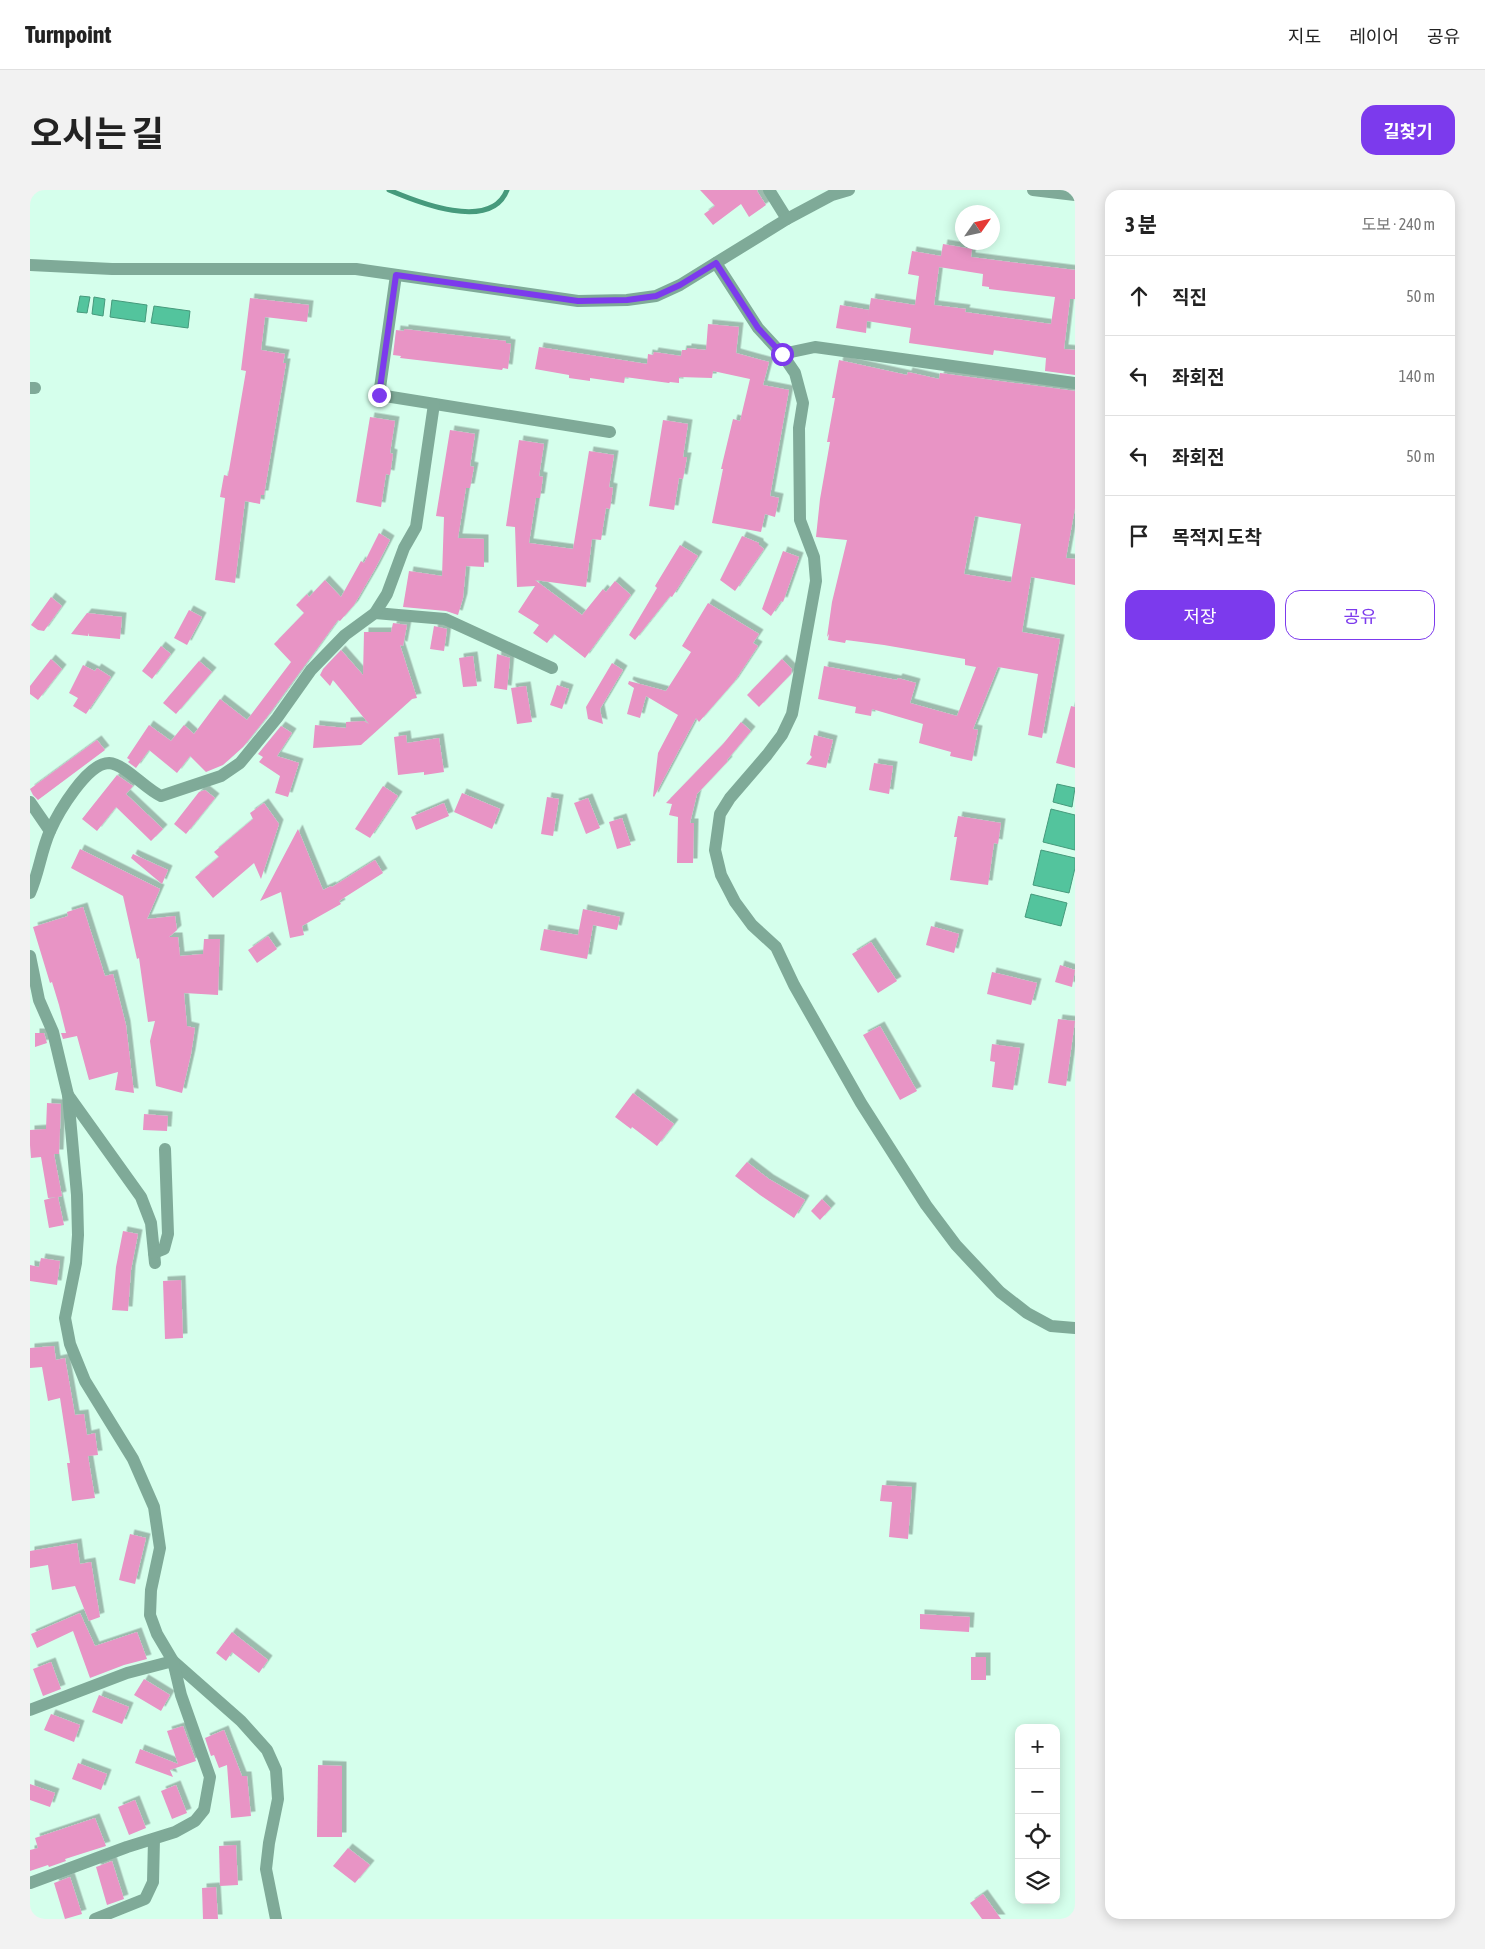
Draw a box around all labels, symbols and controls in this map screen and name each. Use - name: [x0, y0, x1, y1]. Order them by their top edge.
- text: Turnpoint: [25, 21, 111, 48]
- text: 지도: [1288, 26, 1321, 47]
- text: 레이어: [1349, 26, 1399, 47]
- text: 공유: [1427, 26, 1460, 47]
- button: 길찾기: [1361, 105, 1455, 155]
- text: 오시는 길: [30, 113, 164, 153]
- north arrow: [955, 205, 1000, 250]
- text: 3 분: [1125, 212, 1157, 236]
- text: 도보 · 240 m: [1361, 215, 1435, 233]
- icon: ahead: [1125, 282, 1153, 310]
- text: 직진: [1172, 286, 1207, 308]
- text: 50 m: [1406, 287, 1435, 305]
- route start: [771, 343, 794, 366]
- icon: left: [1125, 362, 1153, 390]
- text: 좌회전: [1172, 366, 1224, 388]
- text: 140 m: [1399, 367, 1435, 385]
- route end: [368, 384, 391, 407]
- icon: left: [1125, 442, 1153, 470]
- text: 좌회전: [1172, 446, 1224, 468]
- text: 50 m: [1406, 447, 1435, 465]
- icon: arrive: [1125, 522, 1153, 550]
- text: 목적지 도착: [1172, 526, 1262, 548]
- button: 저장: [1125, 590, 1275, 640]
- button: 공유: [1285, 590, 1435, 640]
- map controls: [1015, 1724, 1060, 1904]
- button: +: [1015, 1724, 1060, 1769]
- button: −: [1015, 1769, 1060, 1814]
- button: locate: [1015, 1814, 1060, 1859]
- button: layers: [1015, 1859, 1060, 1904]

